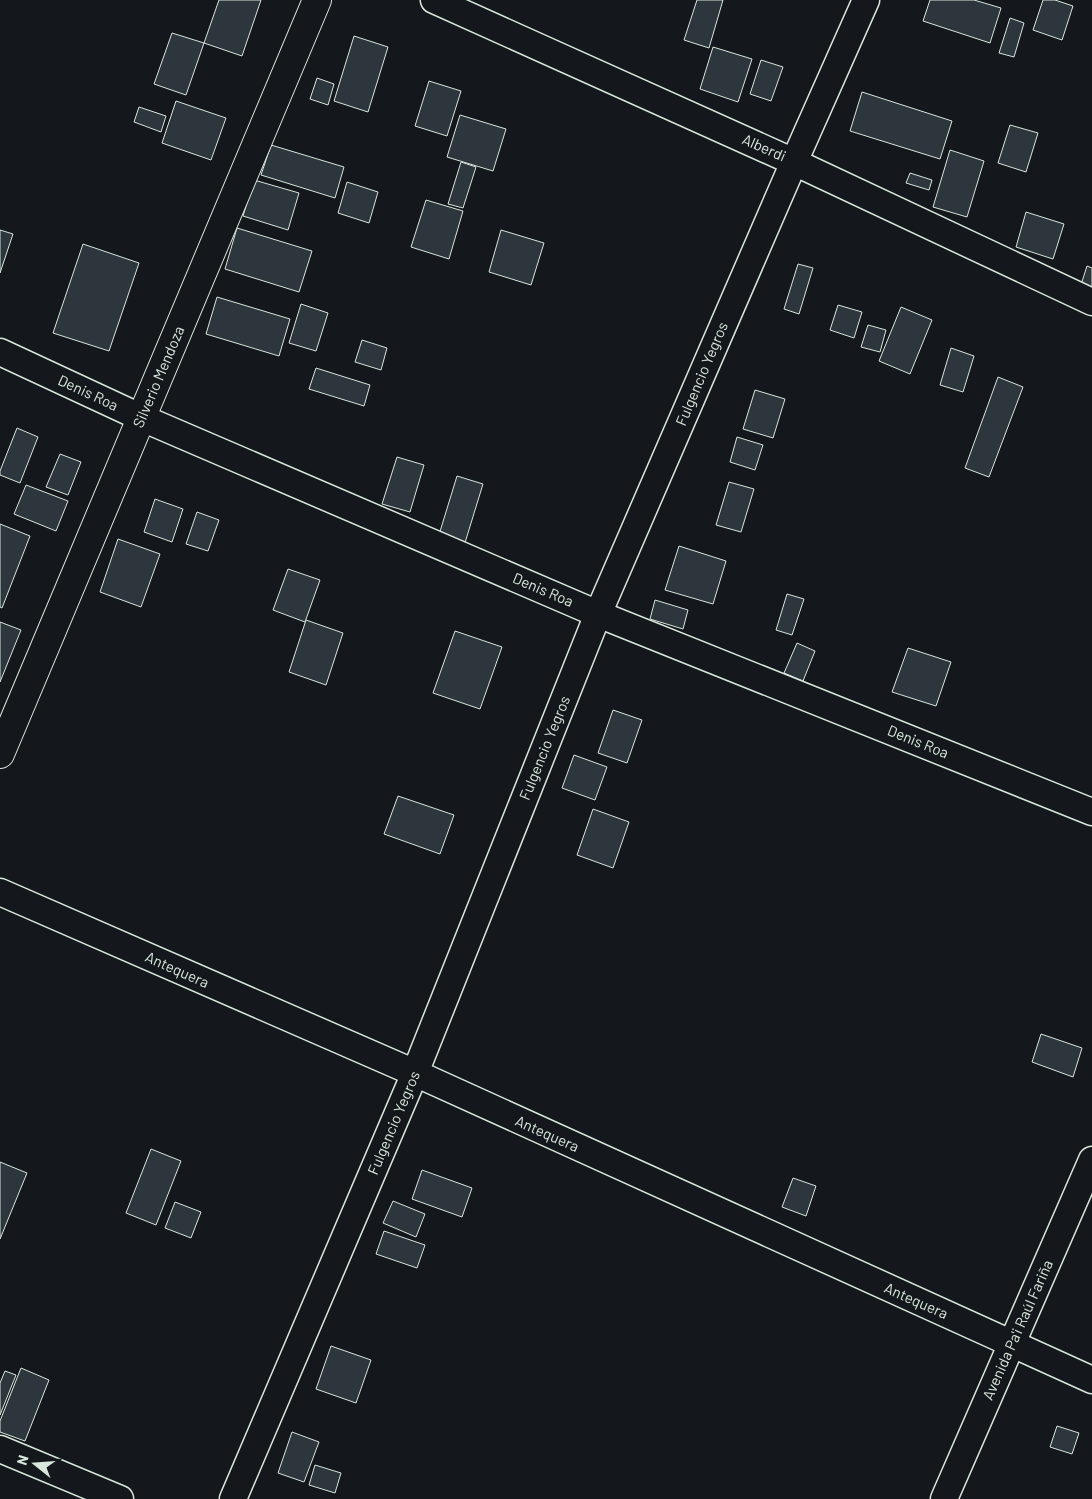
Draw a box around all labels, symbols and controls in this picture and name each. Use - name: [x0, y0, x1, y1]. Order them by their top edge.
- street label: Alberdi: [740, 129, 789, 165]
- street label: Fulgencio Yegros: [671, 319, 731, 428]
- street label: Silverio Mendoza: [129, 323, 188, 430]
- street label: Denis Roa: [55, 370, 121, 414]
- street label: Denis Roa: [510, 568, 577, 610]
- street label: Fulgencio Yegros: [515, 693, 573, 802]
- street label: Denis Roa: [885, 721, 952, 761]
- street label: Antequera: [143, 947, 212, 991]
- street label: Fulgencio Yegros: [363, 1068, 423, 1177]
- street label: Antequera: [513, 1111, 582, 1155]
- street label: Avenida Pa'i Raúl Fariña: [978, 1257, 1056, 1402]
- street label: Antequera: [882, 1278, 951, 1322]
- north arrow: [10, 1439, 60, 1489]
- text: N: [13, 1453, 32, 1467]

